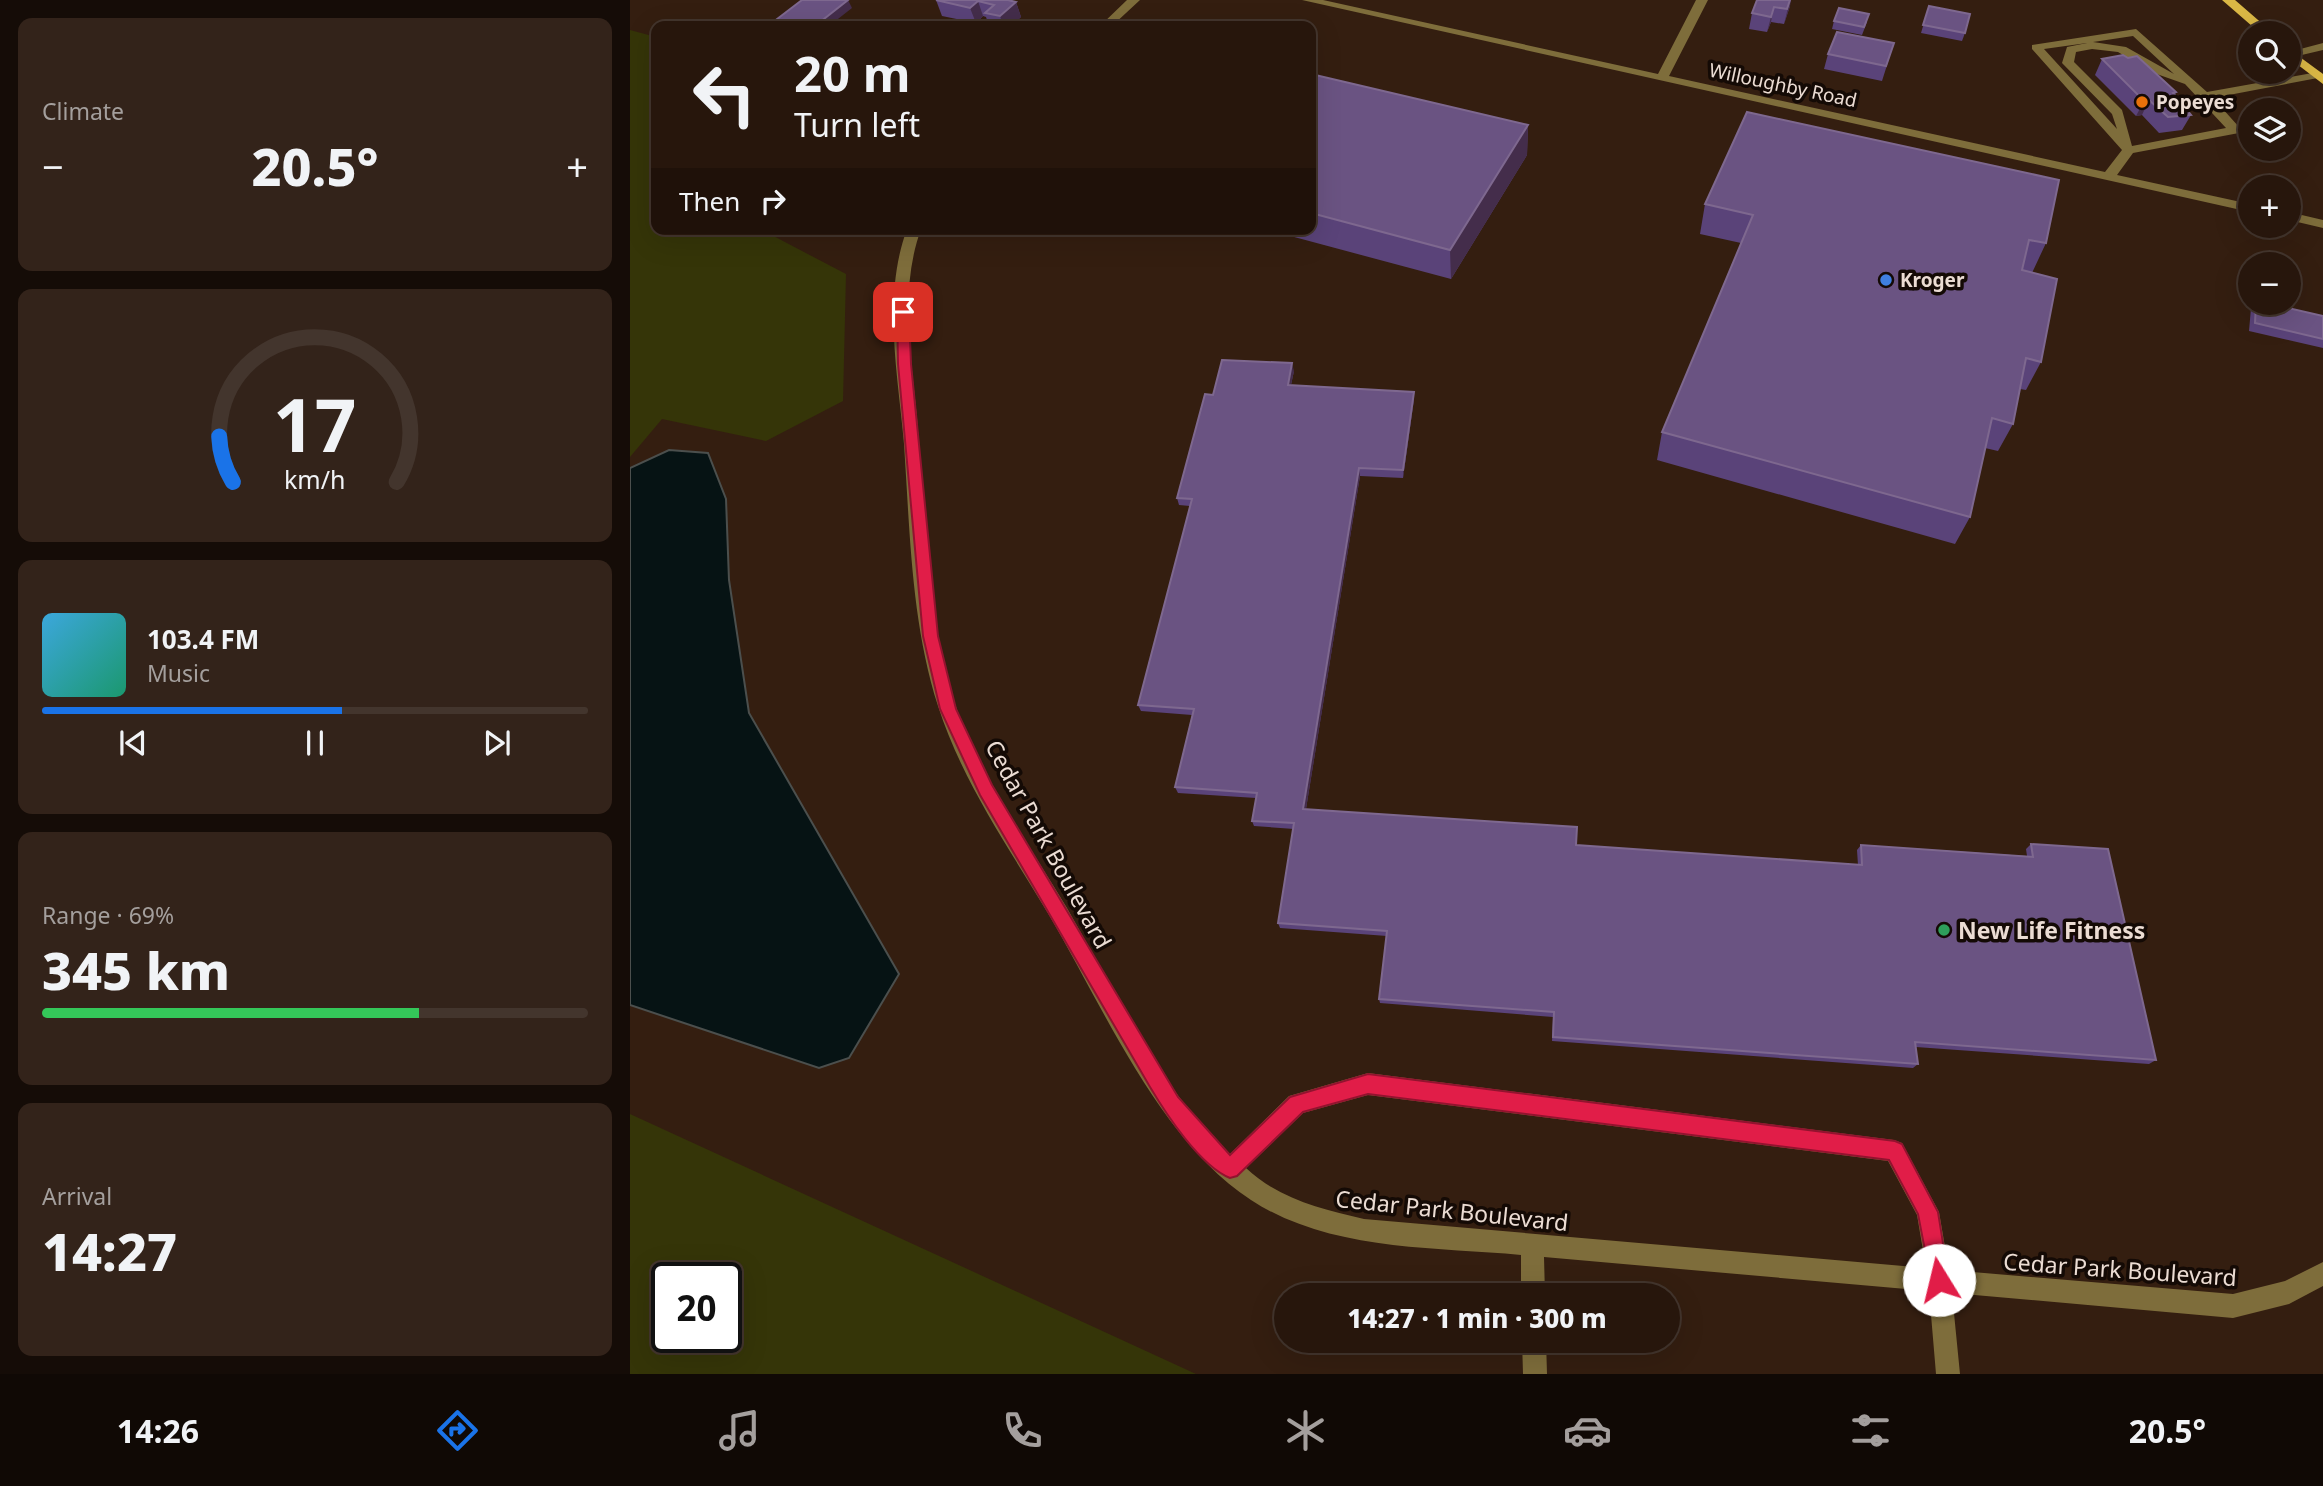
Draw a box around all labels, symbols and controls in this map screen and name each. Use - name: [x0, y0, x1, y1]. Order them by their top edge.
- map controls: [2238, 21, 2301, 315]
- button: search: [2238, 21, 2301, 84]
- text: 20 m: [794, 40, 911, 106]
- icon: left: [679, 49, 770, 140]
- street label: Willoughby Road: [1707, 57, 1859, 113]
- place label: Popeyes: [2156, 89, 2234, 115]
- marker: Popeyes: [2134, 94, 2150, 110]
- text: Climate: [42, 95, 124, 127]
- button: layers: [2238, 98, 2301, 161]
- text: Turn left: [794, 103, 920, 146]
- text: 20.5°: [252, 130, 378, 201]
- text: −: [42, 140, 64, 192]
- text: +: [566, 140, 588, 192]
- button: +: [2238, 175, 2301, 238]
- icon: right: [754, 182, 792, 220]
- text: Then: [679, 183, 740, 219]
- button: −: [2238, 252, 2301, 315]
- place label: Kroger: [1900, 267, 1965, 293]
- marker: Kroger: [1878, 272, 1894, 288]
- pin: [873, 282, 933, 342]
- icon: arrive: [884, 293, 922, 331]
- text: 17: [273, 374, 357, 473]
- text: km/h: [284, 462, 346, 496]
- text: 103.4 FM: [147, 621, 259, 657]
- text: Music: [147, 657, 210, 689]
- icon: previous: [114, 724, 152, 762]
- icon: pause: [296, 724, 334, 762]
- icon: next: [478, 724, 516, 762]
- street label: Cedar Park Boulevard: [978, 734, 1120, 954]
- text: Range · 69%: [42, 899, 174, 931]
- place label: New Life Fitness: [1958, 914, 2145, 946]
- marker: New Life Fitness: [1936, 922, 1952, 938]
- text: 345 km: [42, 934, 230, 1005]
- text: Arrival: [42, 1180, 112, 1212]
- street label: Cedar Park Boulevard: [1334, 1182, 1570, 1238]
- text: 14:27: [42, 1215, 177, 1286]
- position arrow: [1902, 1243, 1976, 1317]
- street label: Cedar Park Boulevard: [2002, 1245, 2238, 1293]
- speed limit sign: 20: [651, 1262, 742, 1353]
- text: 14:27 · 1 min · 300 m: [1347, 1300, 1607, 1336]
- icon: directions: [433, 1406, 482, 1455]
- icon: music: [715, 1406, 764, 1455]
- icon: phone: [998, 1406, 1047, 1455]
- icon: climate: [1281, 1406, 1330, 1455]
- icon: car: [1563, 1406, 1612, 1455]
- icon: filters: [1846, 1406, 1895, 1455]
- text: 14:26: [117, 1409, 199, 1452]
- text: 20.5°: [2129, 1409, 2206, 1452]

